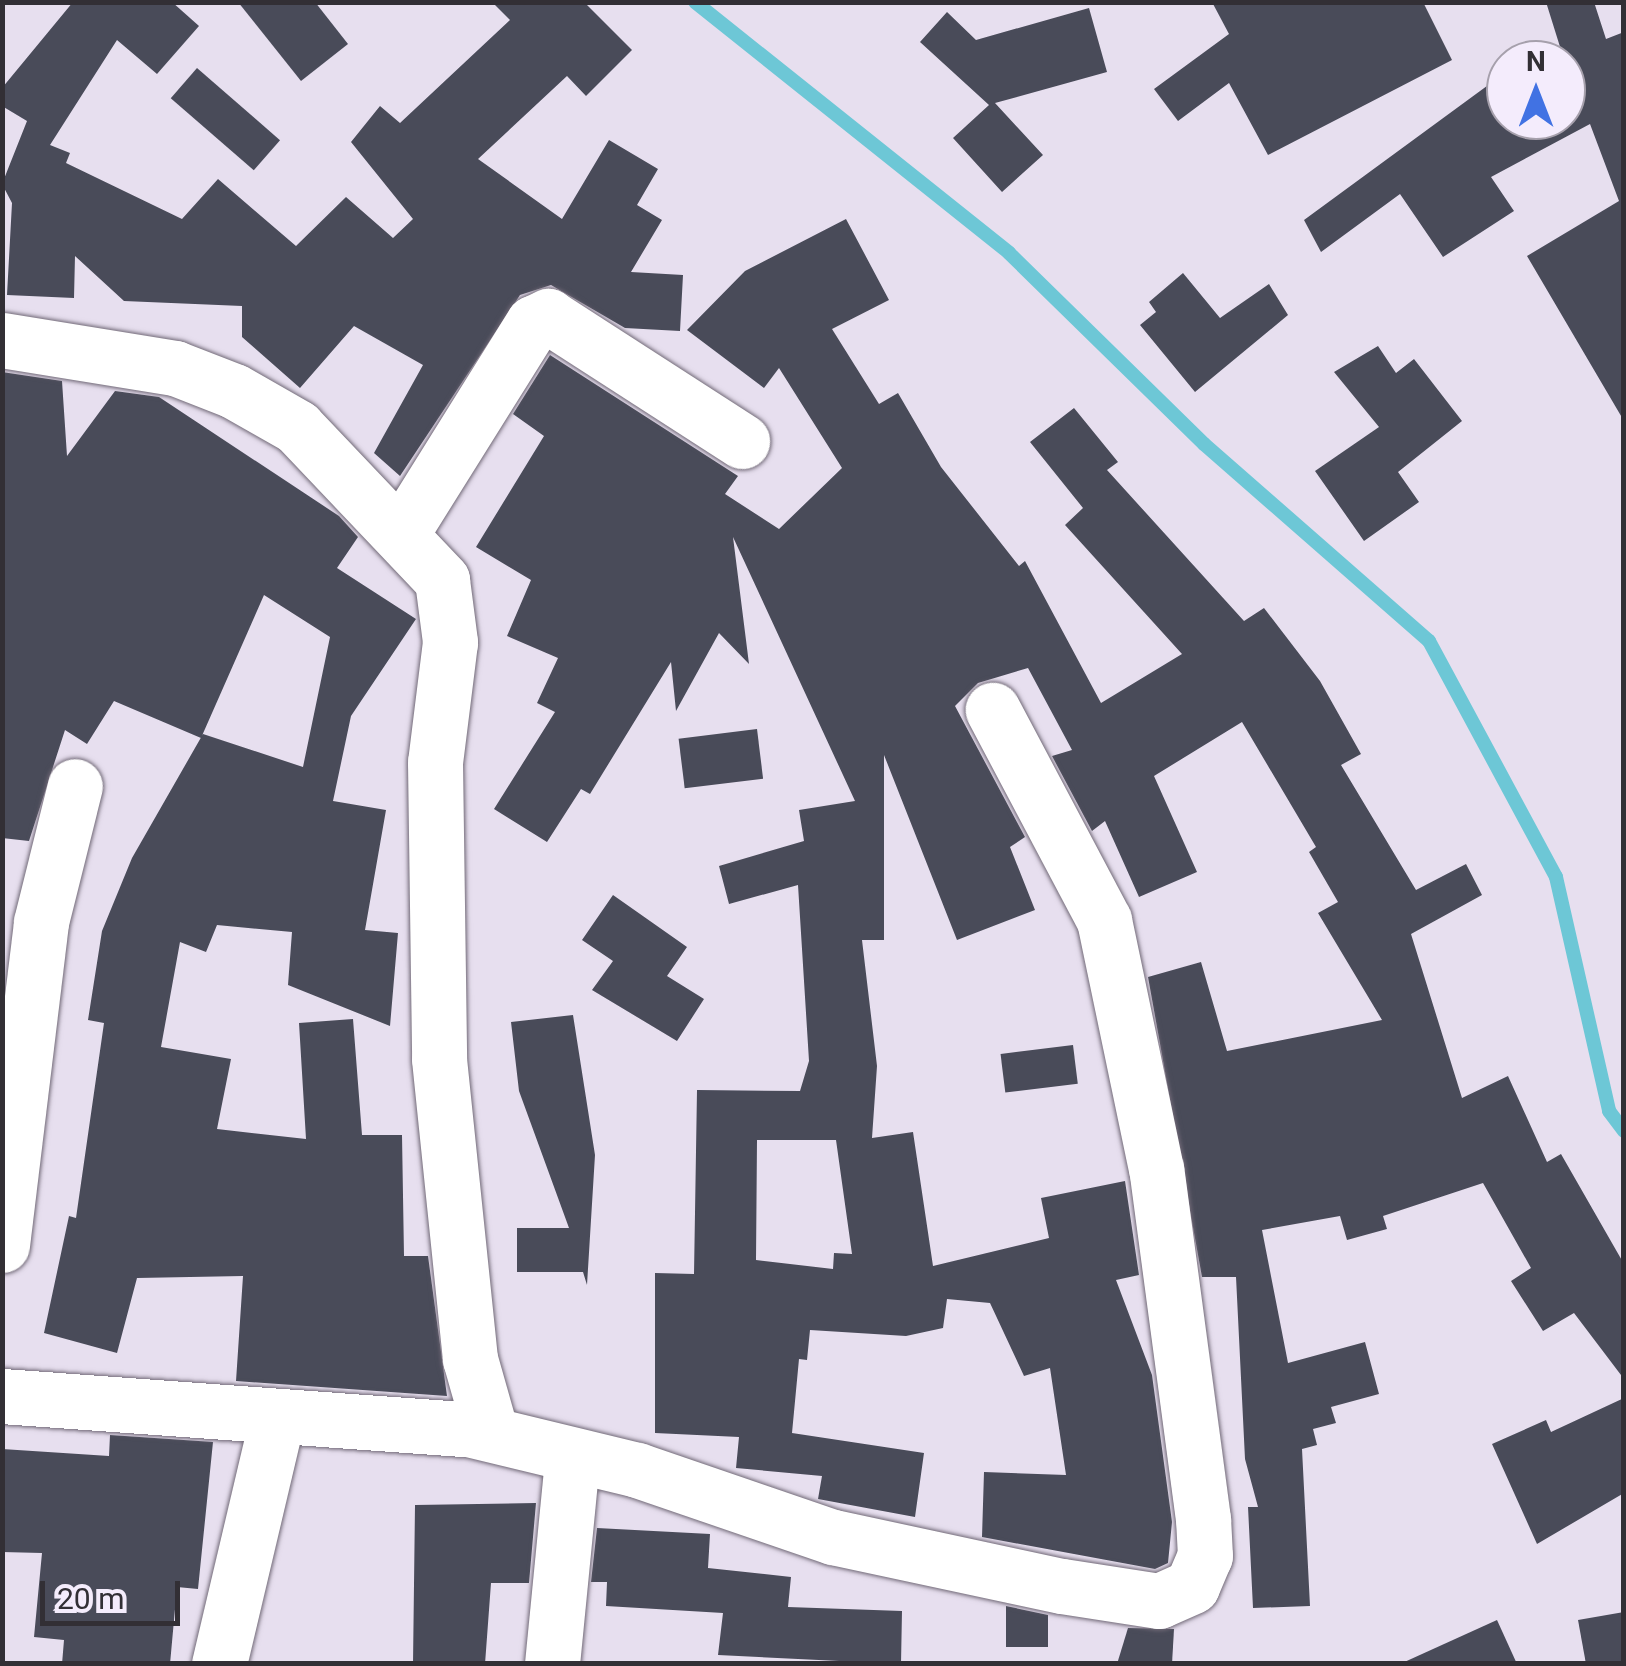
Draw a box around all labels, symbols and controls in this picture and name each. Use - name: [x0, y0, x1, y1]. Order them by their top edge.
- north arrow: [1486, 40, 1586, 140]
- text: N: [1526, 45, 1546, 78]
- scale bar: [45, 1561, 185, 1623]
- text: 20 m: [57, 1581, 124, 1616]

